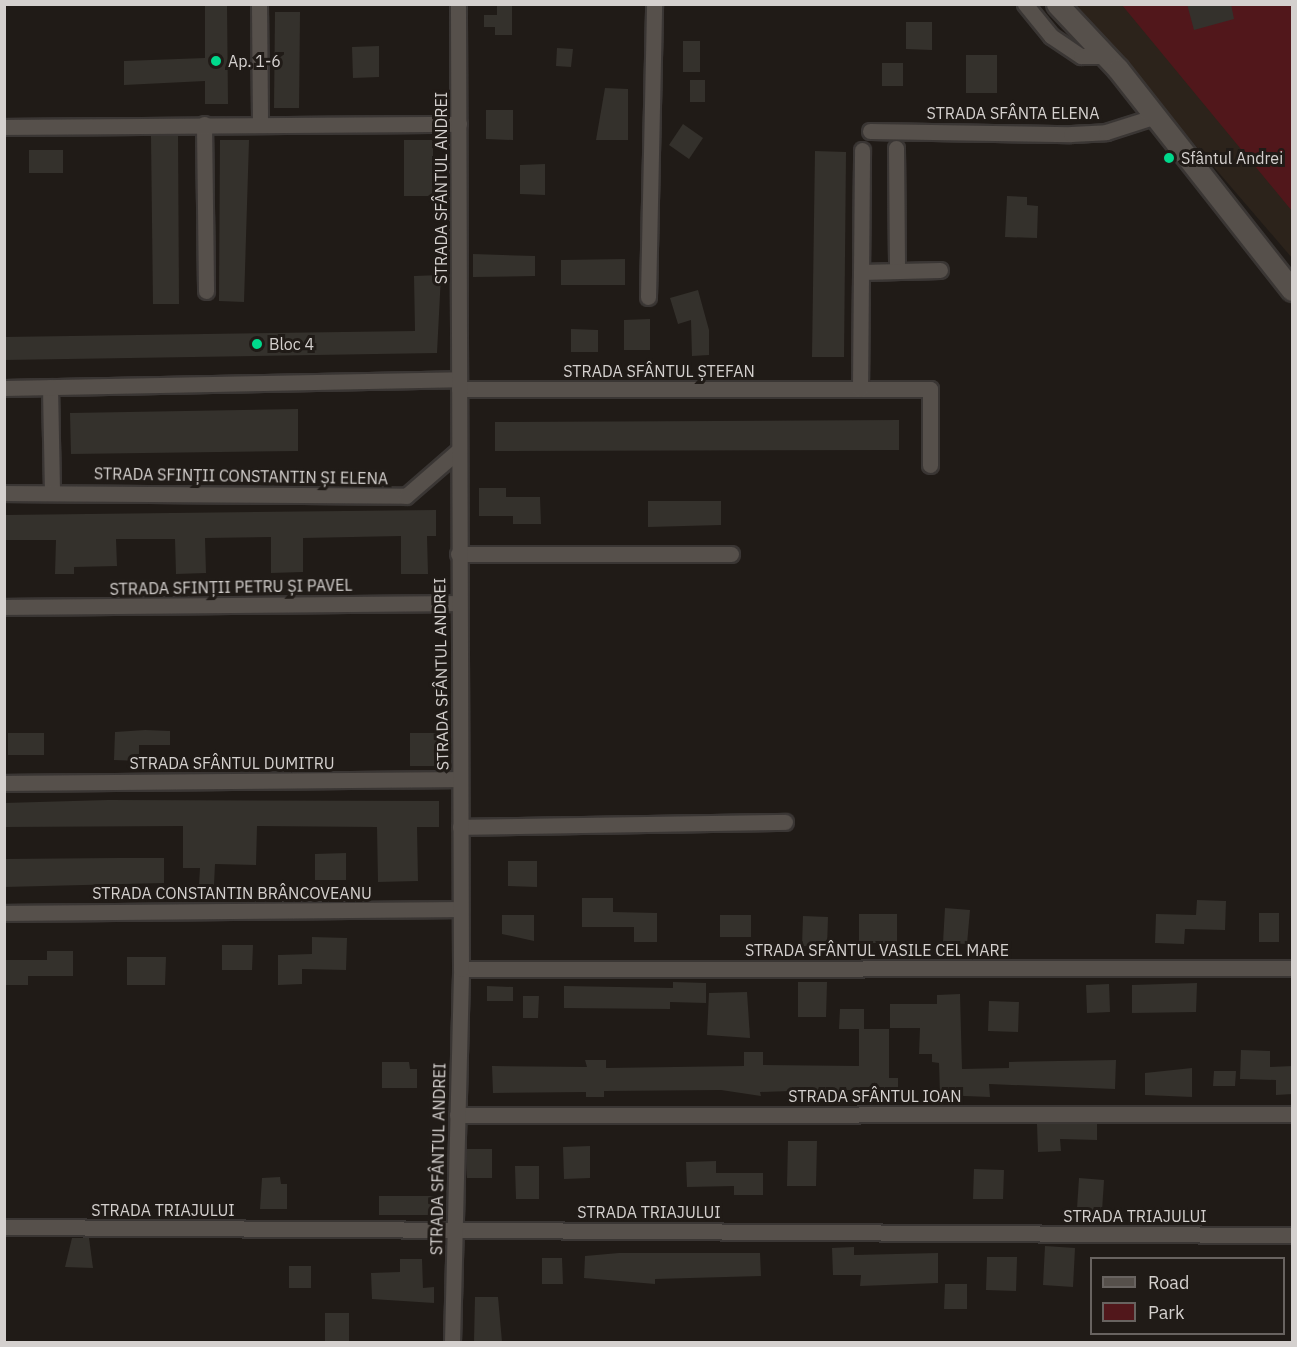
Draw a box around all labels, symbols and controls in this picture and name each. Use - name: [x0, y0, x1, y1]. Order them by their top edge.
- place label: Ap. 1-6: [228, 51, 281, 71]
- marker: Ap. 1-6: [209, 54, 223, 68]
- street label: STRADA SFÂNTUL ANDREI: [431, 92, 451, 284]
- street label: STRADA SFÂNTA ELENA: [927, 103, 1099, 123]
- place label: Sfântul Andrei: [1181, 148, 1283, 168]
- marker: Sfântul Andrei: [1162, 151, 1176, 165]
- place label: Bloc 4: [269, 334, 314, 354]
- marker: Bloc 4: [250, 337, 264, 351]
- street label: STRADA SFÂNTUL ȘTEFAN: [563, 361, 755, 381]
- street label: STRADA SFINȚII CONSTANTIN ȘI ELENA: [94, 464, 388, 488]
- street label: STRADA SFINȚII PETRU ȘI PAVEL: [109, 575, 353, 599]
- street label: STRADA SFÂNTUL ANDREI: [430, 578, 452, 770]
- street label: STRADA SFÂNTUL DUMITRU: [129, 753, 335, 773]
- street label: STRADA CONSTANTIN BRÂNCOVEANU: [92, 883, 372, 903]
- street label: STRADA SFÂNTUL VASILE CEL MARE: [745, 940, 1009, 960]
- street label: STRADA SFÂNTUL ANDREI: [427, 1063, 449, 1255]
- street label: STRADA SFÂNTUL IOAN: [788, 1086, 962, 1106]
- street label: STRADA TRIAJULUI: [91, 1200, 235, 1220]
- street label: STRADA TRIAJULUI: [577, 1202, 721, 1222]
- street label: STRADA TRIAJULUI: [1063, 1206, 1207, 1226]
- legend: [1090, 1257, 1285, 1335]
- text: Road: [1148, 1271, 1189, 1294]
- text: Park: [1148, 1301, 1184, 1324]

